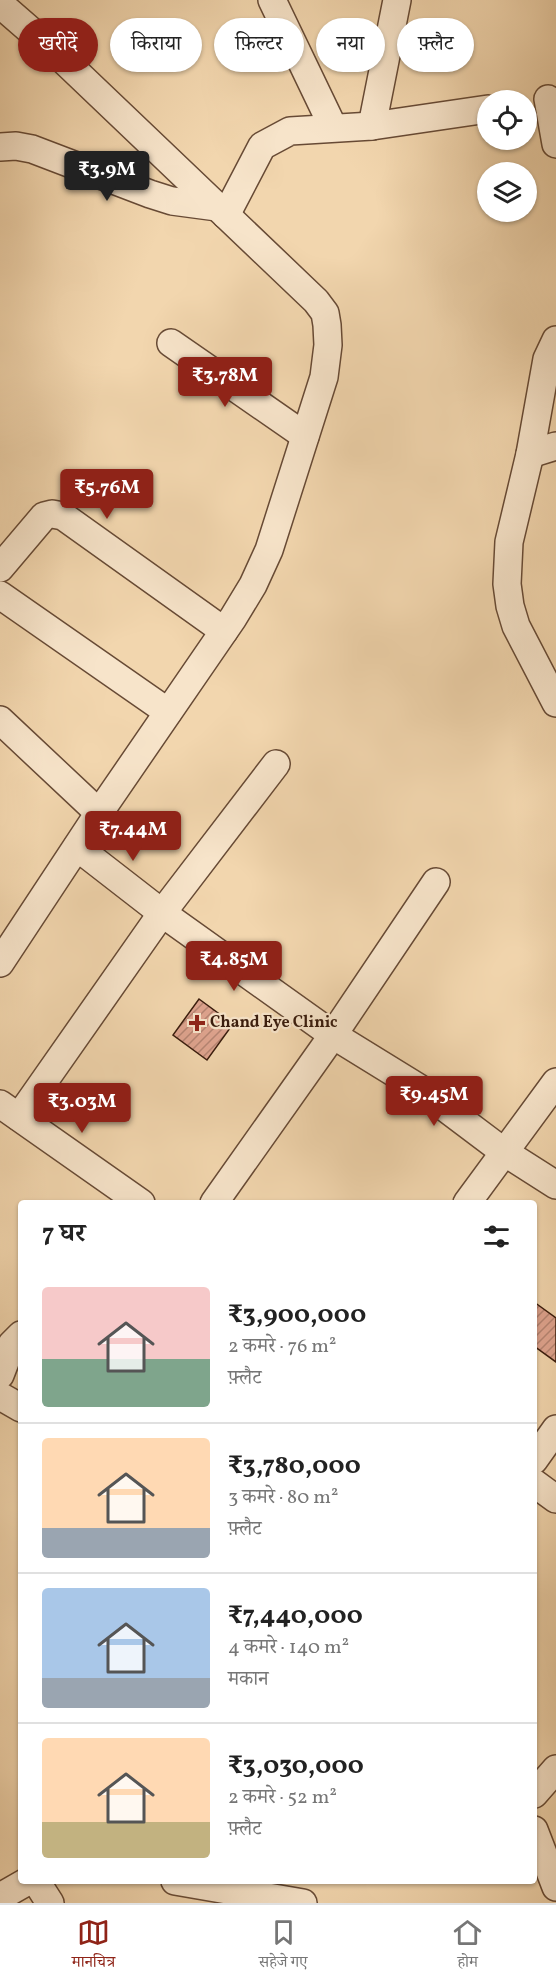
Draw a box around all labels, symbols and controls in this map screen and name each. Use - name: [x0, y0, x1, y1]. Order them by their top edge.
- chip: खरीदें: [18, 18, 98, 72]
- chip: किराया: [110, 18, 202, 72]
- chip: फ़िल्टर: [214, 18, 304, 72]
- chip: नया: [316, 18, 385, 72]
- chip: फ़्लैट: [397, 18, 474, 72]
- map controls: [477, 90, 537, 222]
- button: locate: [477, 90, 537, 150]
- pin: ₹3.9M: [65, 151, 149, 202]
- text: ₹3.9M: [78, 156, 136, 184]
- button: layers: [477, 162, 537, 222]
- pin: ₹3.78M: [176, 357, 274, 408]
- text: ₹3.78M: [192, 362, 258, 390]
- pin: ₹5.76M: [58, 469, 156, 520]
- text: ₹5.76M: [74, 474, 140, 502]
- pin: ₹7.44M: [84, 811, 182, 862]
- text: ₹7.44M: [99, 816, 167, 844]
- pin: ₹4.85M: [185, 941, 283, 992]
- text: ₹4.85M: [200, 946, 268, 974]
- place label: Chand Eye Clinic: [210, 1012, 338, 1034]
- marker: Chand Eye Clinic: [188, 1014, 206, 1032]
- pin: ₹9.45M: [385, 1076, 483, 1127]
- text: ₹9.45M: [400, 1081, 468, 1109]
- pin: ₹3.03M: [33, 1083, 131, 1134]
- text: ₹3.03M: [48, 1088, 116, 1116]
- text: 7 घर: [42, 1216, 85, 1252]
- icon: filters: [480, 1220, 513, 1253]
- text: ₹3,900,000: [228, 1297, 366, 1333]
- icon: home: [90, 1311, 162, 1383]
- text: 2 कमरे · 76 m²: [228, 1333, 336, 1361]
- text: फ़्लैट: [228, 1365, 261, 1393]
- text: ₹3,780,000: [228, 1448, 361, 1484]
- icon: home: [90, 1462, 162, 1534]
- text: 3 कमरे · 80 m²: [228, 1484, 338, 1512]
- text: फ़्लैट: [228, 1516, 261, 1544]
- text: ₹7,440,000: [228, 1598, 363, 1634]
- icon: home: [90, 1612, 162, 1684]
- text: 4 कमरे · 140 m²: [228, 1634, 349, 1662]
- text: मकान: [228, 1666, 269, 1694]
- text: ₹3,030,000: [228, 1748, 364, 1784]
- icon: home: [90, 1762, 162, 1834]
- text: 2 कमरे · 52 m²: [228, 1784, 337, 1812]
- text: फ़्लैट: [228, 1816, 261, 1844]
- tab: मानचित्र: [72, 1916, 115, 1977]
- tab: सहेजे गए: [259, 1916, 308, 1977]
- tab: होम: [451, 1916, 484, 1977]

